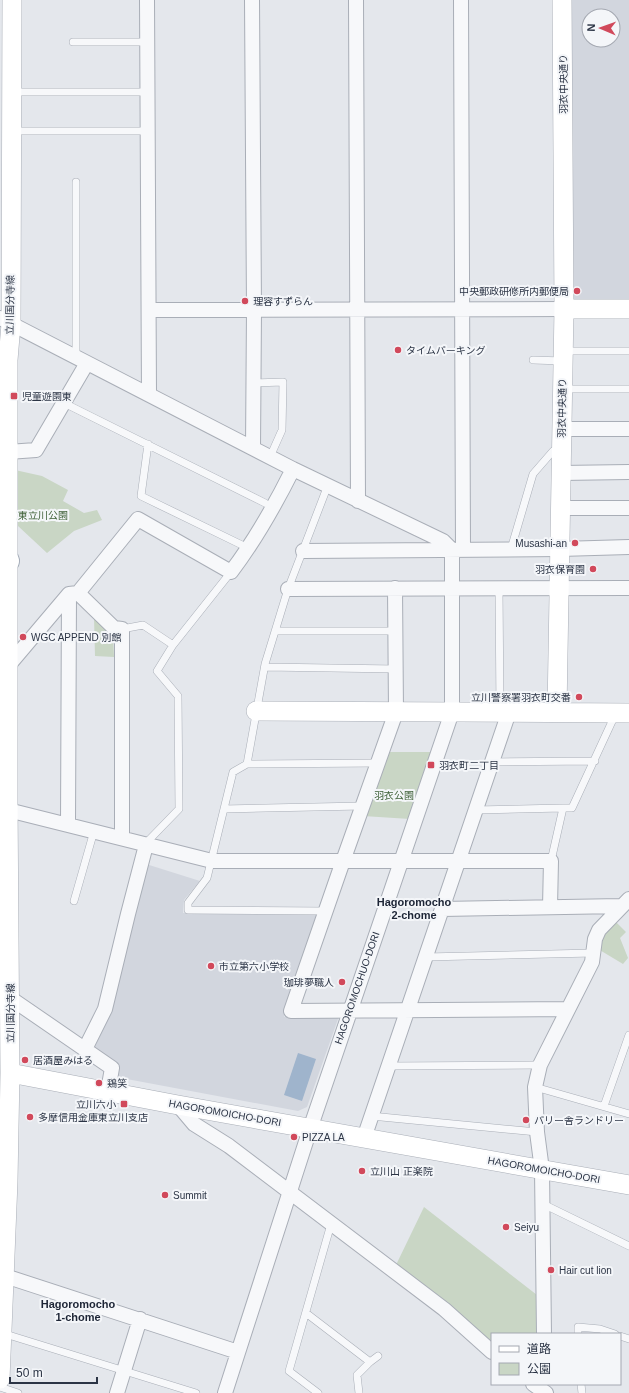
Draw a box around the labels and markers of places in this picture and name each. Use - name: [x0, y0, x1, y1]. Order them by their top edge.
- place label: 中央郵政研修所内郵便局: [459, 286, 569, 297]
- marker: 中央郵政研修所内郵便局: [572, 286, 582, 296]
- marker: 理容すずらん: [240, 296, 250, 306]
- place label: 理容すずらん: [253, 296, 313, 307]
- marker: タイムパーキング: [393, 345, 403, 355]
- place label: タイムパーキング: [406, 345, 486, 356]
- marker: 児童遊園東: [9, 391, 19, 401]
- place label: 児童遊園東: [22, 391, 72, 402]
- place label: Musashi-an: [515, 538, 567, 549]
- marker: Musashi-an: [570, 538, 580, 548]
- place label: 羽衣保育園: [535, 564, 585, 575]
- marker: 羽衣保育園: [588, 564, 598, 574]
- marker: WGC APPEND 別館: [18, 632, 28, 642]
- place label: WGC APPEND 別館: [31, 632, 122, 643]
- place label: 立川警察署羽衣町交番: [471, 692, 571, 703]
- marker: 立川警察署羽衣町交番: [574, 692, 584, 702]
- marker: 羽衣町二丁目: [426, 760, 436, 770]
- place label: 羽衣町二丁目: [439, 760, 499, 771]
- marker: 市立第六小学校: [206, 961, 216, 971]
- place label: 市立第六小学校: [219, 961, 289, 972]
- place label: 珈琲夢職人: [284, 977, 334, 988]
- marker: 珈琲夢職人: [337, 977, 347, 987]
- marker: 居酒屋みはる: [20, 1055, 30, 1065]
- place label: 居酒屋みはる: [33, 1055, 93, 1066]
- marker: 鶏笑: [94, 1078, 104, 1088]
- place label: 鶏笑: [107, 1078, 127, 1089]
- place label: 立川六小: [76, 1099, 116, 1110]
- marker: 立川六小: [119, 1099, 129, 1109]
- marker: 多摩信用金庫東立川支店: [25, 1112, 35, 1122]
- place label: 多摩信用金庫東立川支店: [38, 1112, 148, 1123]
- marker: パリー舎ランドリー: [521, 1115, 531, 1125]
- place label: パリー舎ランドリー: [534, 1115, 624, 1126]
- marker: PIZZA LA: [289, 1132, 299, 1142]
- place label: PIZZA LA: [302, 1132, 345, 1143]
- marker: 立川山 正楽院: [357, 1166, 367, 1176]
- place label: 立川山 正楽院: [370, 1166, 433, 1177]
- marker: Summit: [160, 1190, 170, 1200]
- place label: Summit: [173, 1190, 207, 1201]
- marker: Seiyu: [501, 1222, 511, 1232]
- place label: Seiyu: [514, 1222, 539, 1233]
- marker: Hair cut lion: [546, 1265, 556, 1275]
- place label: Hair cut lion: [559, 1265, 612, 1276]

